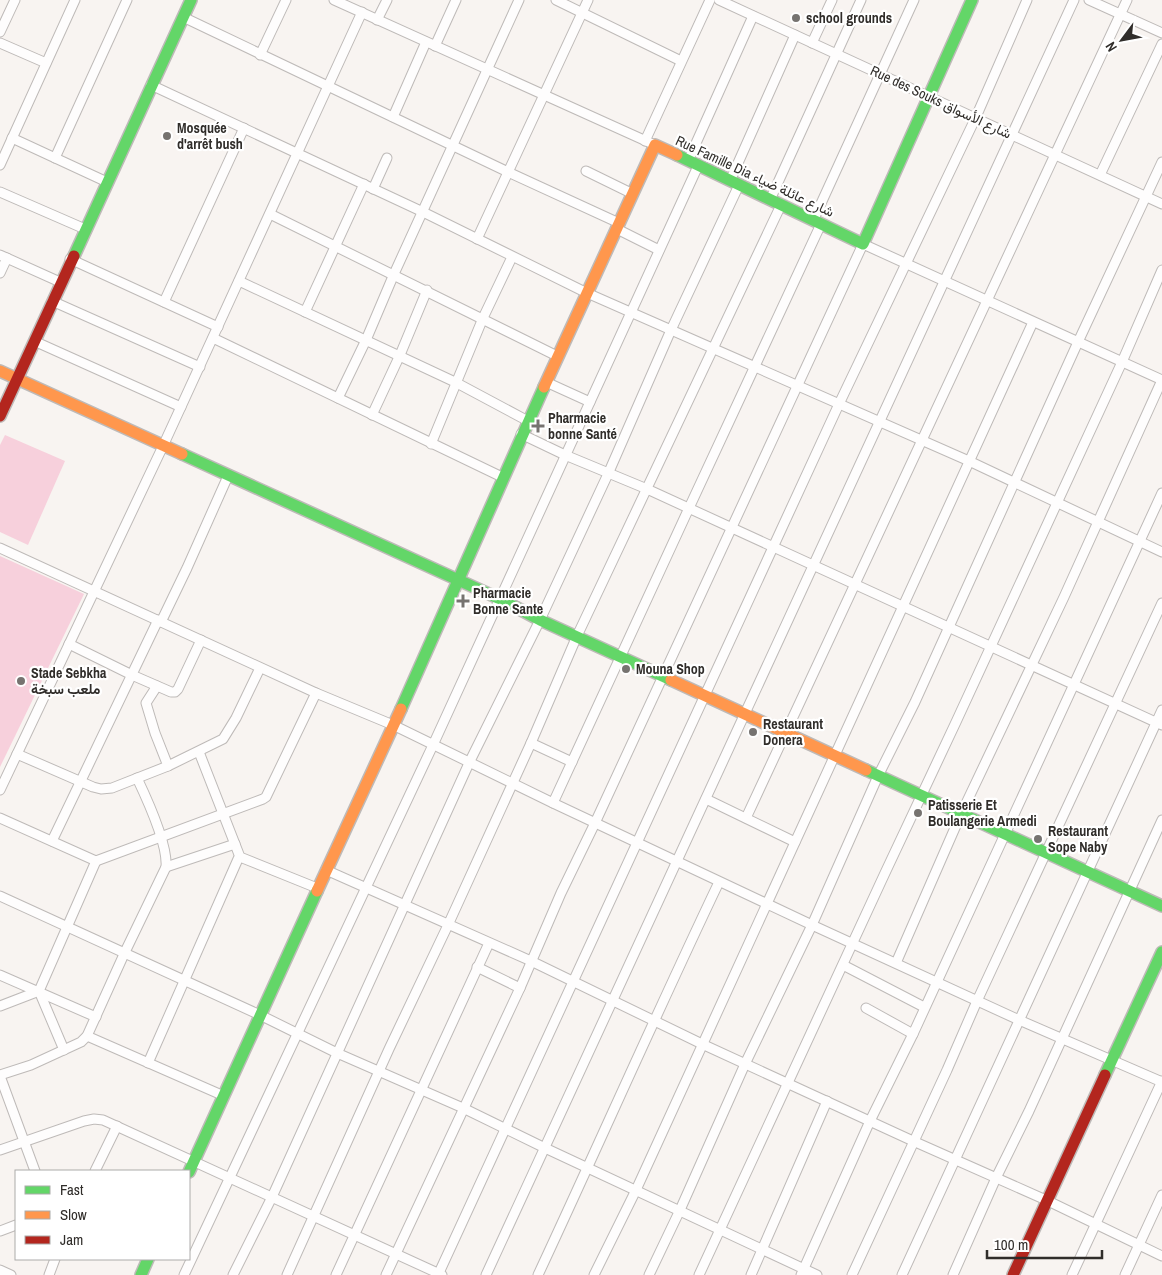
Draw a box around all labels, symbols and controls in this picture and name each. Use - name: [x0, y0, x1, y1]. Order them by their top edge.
- place label: school grounds: [806, 9, 892, 27]
- marker: school grounds: [790, 12, 802, 24]
- north arrow: [1097, 15, 1147, 65]
- text: N: [1101, 39, 1121, 55]
- street label: Rue des Souks شارع الأسواق: [867, 61, 1015, 144]
- place label: Mosquée d'arrêt bush: [177, 119, 243, 153]
- marker: Mosquée d'arrêt bush: [161, 130, 173, 142]
- street label: Rue Famille Dia شارع عائلة ضياء: [672, 131, 837, 223]
- place label: Pharmacie bonne Santé: [548, 409, 617, 443]
- marker: Pharmacie bonne Santé: [532, 420, 544, 432]
- place label: Pharmacie Bonne Sante: [473, 584, 543, 618]
- marker: Pharmacie Bonne Sante: [457, 595, 469, 607]
- place label: Mouna Shop: [636, 660, 705, 678]
- marker: Mouna Shop: [620, 663, 632, 675]
- place label: Stade Sebkha ملعب سبخة: [31, 664, 107, 698]
- marker: Stade Sebkha ملعب سبخة: [15, 675, 27, 687]
- place label: Restaurant Donera: [763, 715, 823, 749]
- marker: Restaurant Donera: [747, 726, 759, 738]
- place label: Patisserie Et Boulangerie Armedi: [928, 796, 1037, 830]
- marker: Patisserie Et Boulangerie Armedi: [912, 807, 924, 819]
- place label: Restaurant Sope Naby: [1048, 822, 1108, 856]
- marker: Restaurant Sope Naby: [1032, 833, 1044, 845]
- legend: [15, 1170, 190, 1260]
- text: Fast: [60, 1179, 84, 1200]
- text: Slow: [60, 1204, 87, 1225]
- scale bar: [987, 1228, 1102, 1260]
- text: Jam: [60, 1229, 83, 1250]
- text: 100 m: [994, 1234, 1028, 1255]

